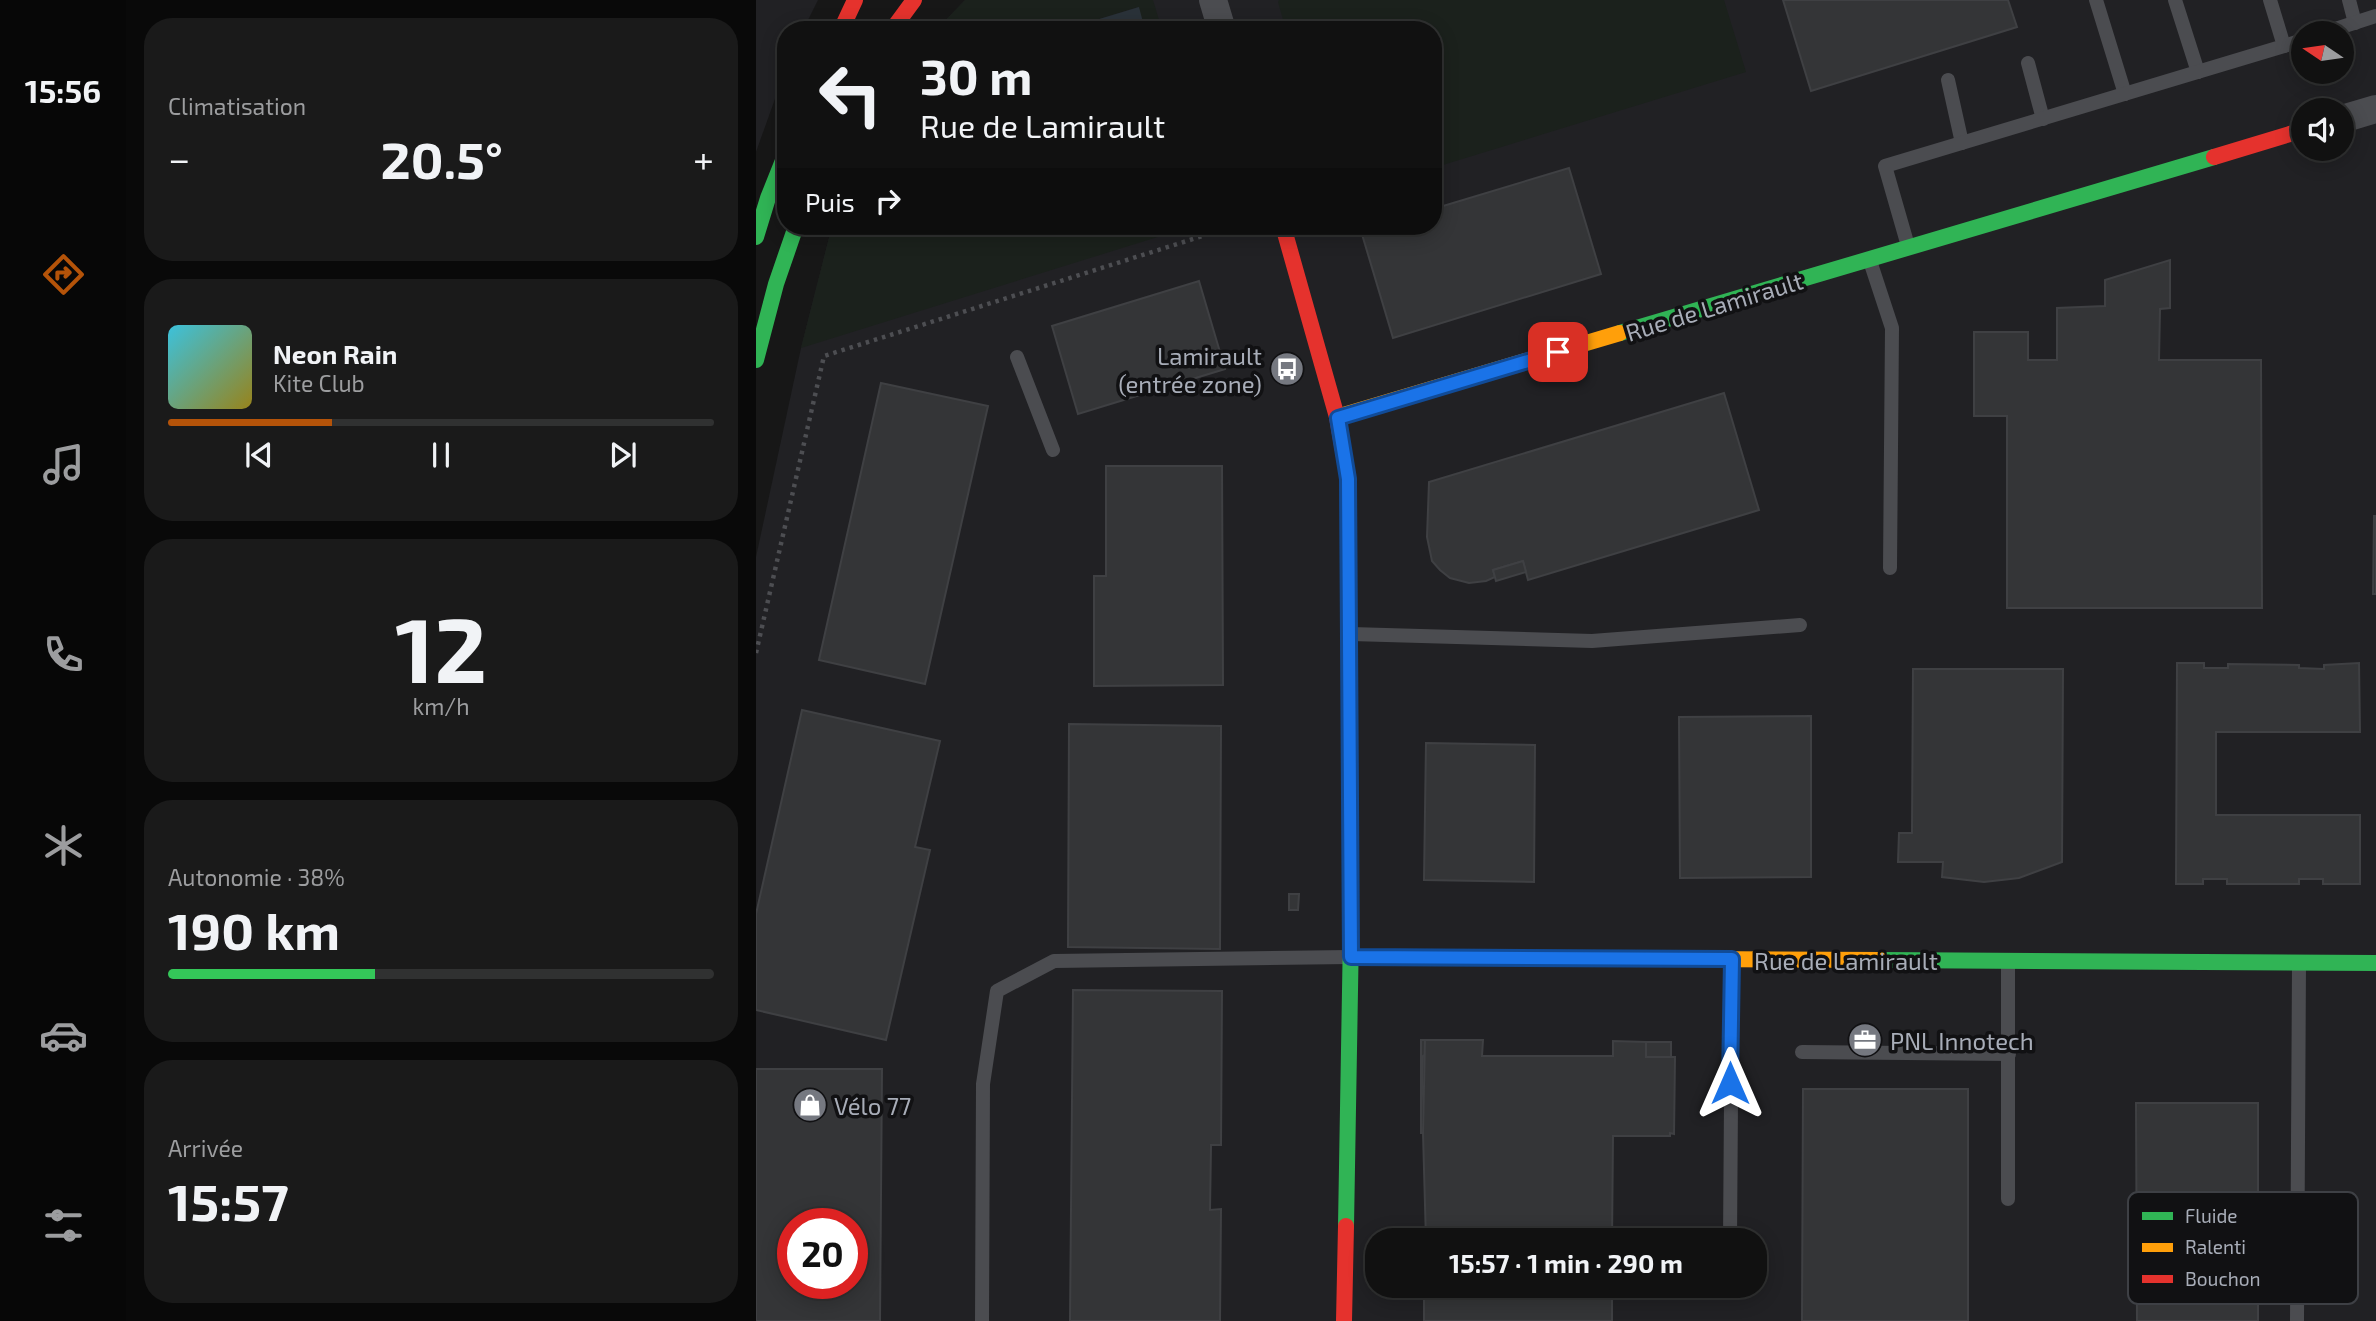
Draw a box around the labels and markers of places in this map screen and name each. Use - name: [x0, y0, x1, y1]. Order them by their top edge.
- pin: [1528, 322, 1588, 382]
- place label: Lamirault (entrée zone): [1118, 341, 1262, 398]
- bus stop icon: Lamirault (entrée zone): [1268, 350, 1306, 388]
- office icon: PNL Innotech: [1846, 1021, 1884, 1059]
- place label: PNL Innotech: [1890, 1026, 2034, 1055]
- shop icon: Vélo 77: [791, 1086, 829, 1124]
- place label: Vélo 77: [834, 1091, 911, 1120]

